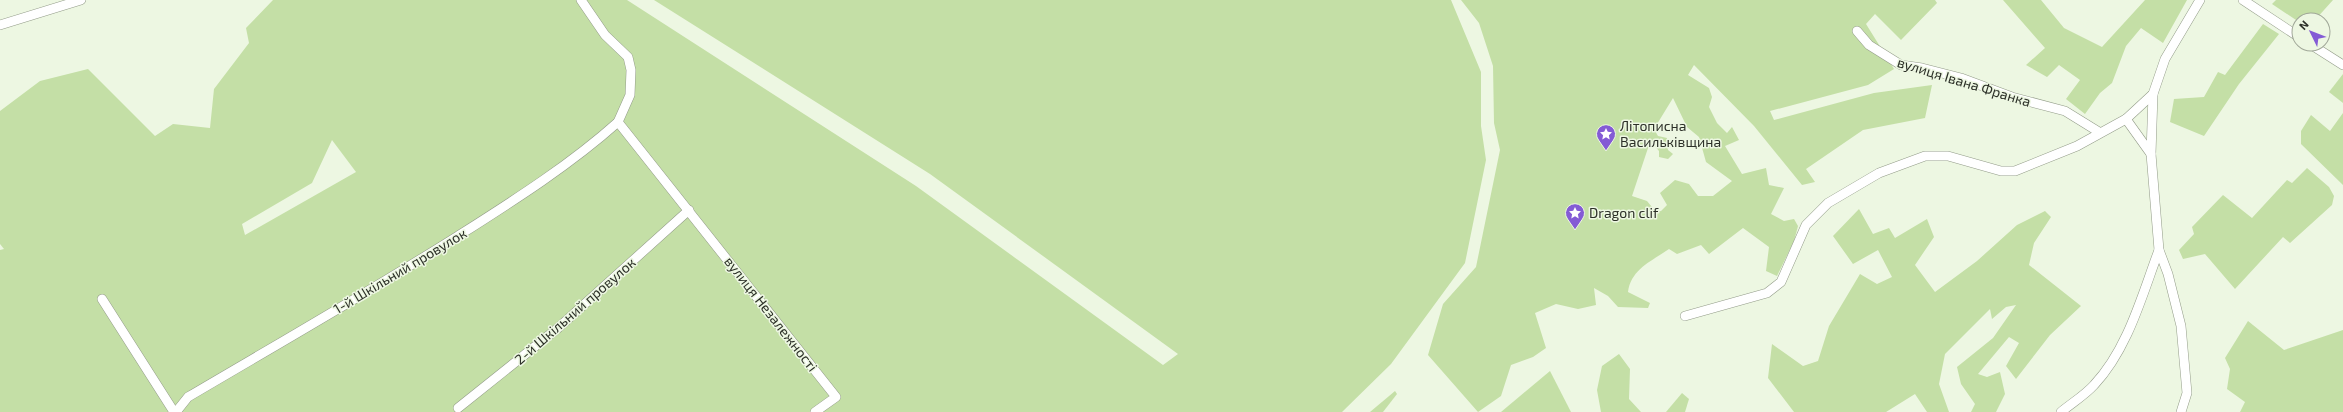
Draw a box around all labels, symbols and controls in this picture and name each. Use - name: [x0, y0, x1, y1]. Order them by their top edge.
- north arrow: [2291, 12, 2331, 52]
- text: N: [2296, 17, 2311, 32]
- street label: вулиця Івана Франка: [1895, 53, 2033, 110]
- place label: Літописна Васильківщина: [1620, 117, 1721, 150]
- place icon: Літописна Васильківщина: [1595, 123, 1617, 151]
- place icon: Dragon clif: [1564, 202, 1586, 230]
- place label: Dragon clif: [1589, 204, 1659, 221]
- street label: 1-й Шкільний провулок: [330, 224, 470, 317]
- street label: 2-й Шкільний провулок: [511, 253, 639, 368]
- street label: вулиця Незалежності: [721, 253, 822, 375]

